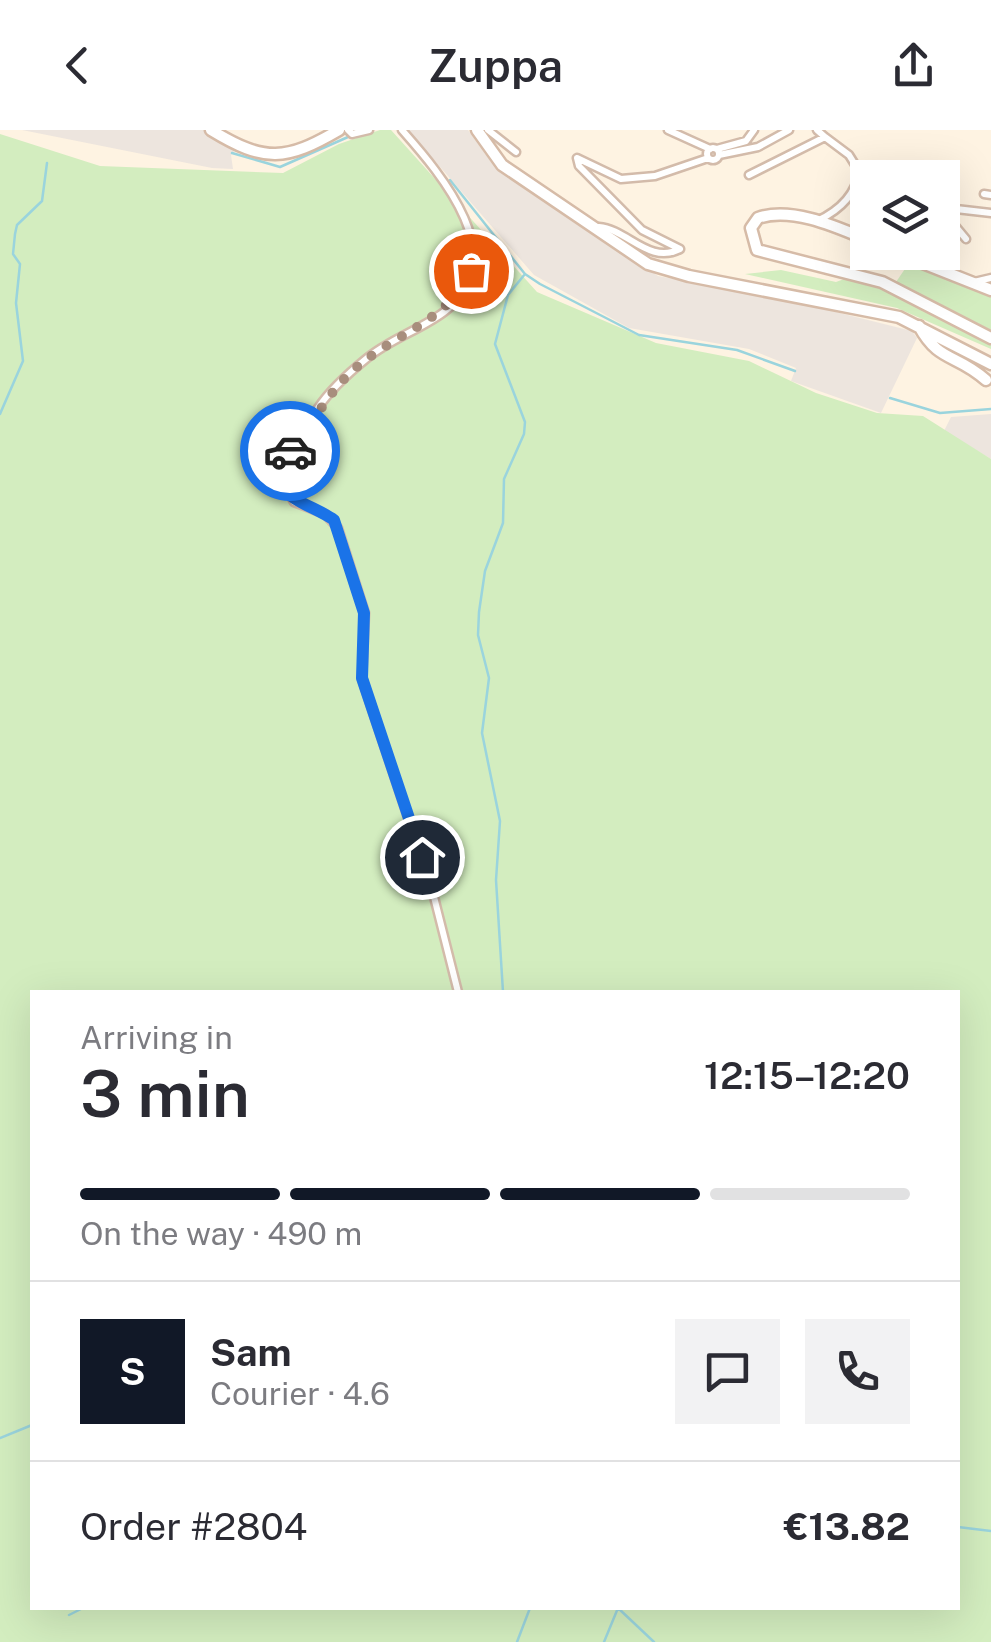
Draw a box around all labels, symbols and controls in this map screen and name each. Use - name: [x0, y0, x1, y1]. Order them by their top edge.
- icon: back: [50, 38, 105, 93]
- icon: share: [886, 38, 941, 93]
- text: Zuppa: [428, 39, 563, 92]
- map controls: [850, 160, 960, 270]
- button: layers: [850, 160, 960, 270]
- pin: [429, 229, 514, 314]
- icon: bag: [444, 244, 499, 299]
- courier: [240, 401, 340, 501]
- icon: car: [263, 424, 318, 479]
- pin: [380, 815, 465, 900]
- icon: home: [395, 830, 450, 885]
- text: Arriving in: [80, 1019, 233, 1056]
- text: 12:15–12:20: [704, 1053, 910, 1098]
- text: 3 min: [80, 1055, 250, 1132]
- text: On the way · 490 m: [80, 1215, 362, 1252]
- button: chat: [675, 1319, 780, 1424]
- button: phone: [805, 1319, 910, 1424]
- text: Sam: [210, 1330, 292, 1375]
- text: S: [119, 1349, 146, 1394]
- text: Courier · 4.6: [210, 1375, 390, 1412]
- text: Order #2804: [80, 1504, 307, 1549]
- text: €13.82: [784, 1504, 910, 1549]

